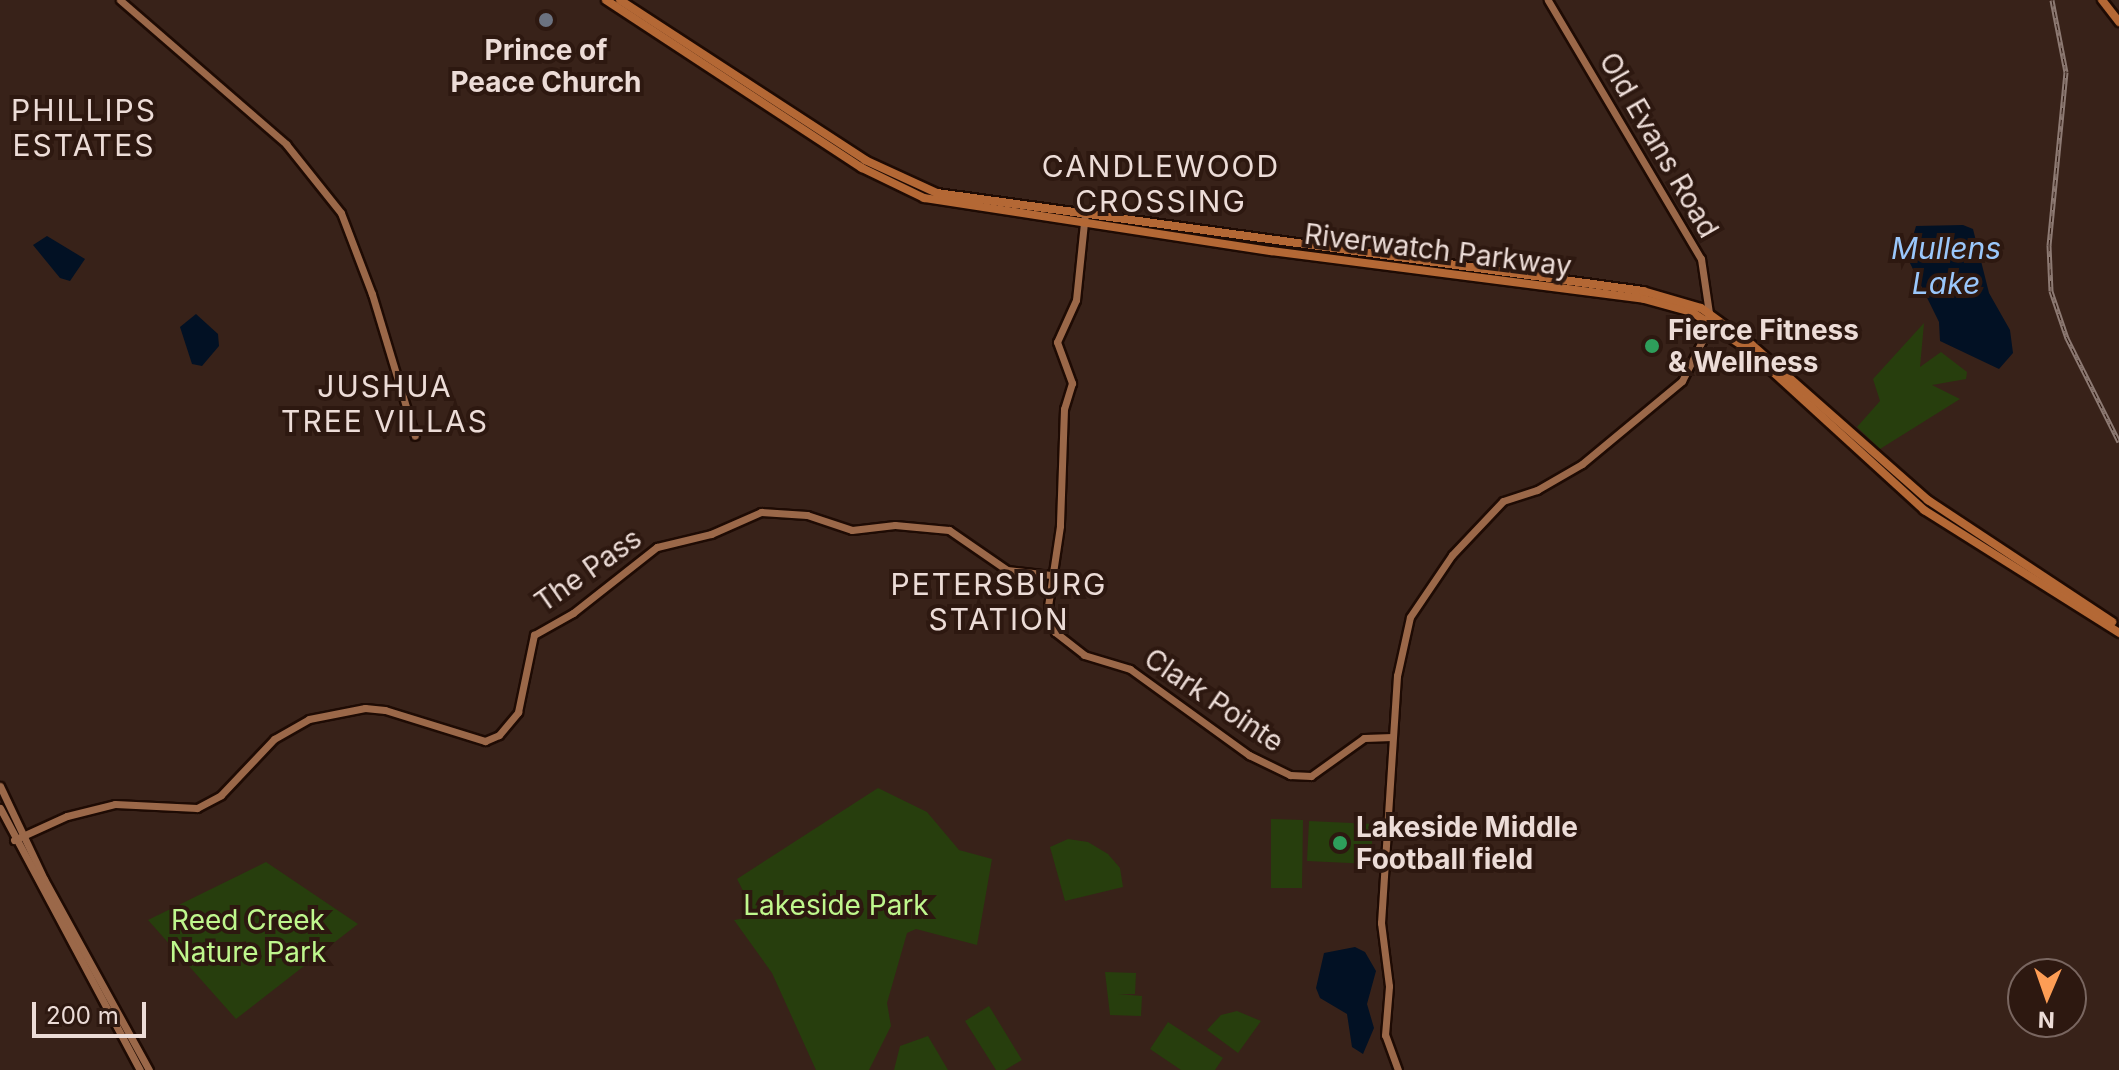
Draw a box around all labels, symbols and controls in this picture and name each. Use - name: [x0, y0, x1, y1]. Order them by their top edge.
- marker: Prince of Peace Church: [537, 11, 555, 29]
- place label: Prince of Peace Church: [450, 33, 642, 99]
- street label: Old Evans Road: [1592, 46, 1726, 244]
- district label: PHILLIPS ESTATES: [11, 92, 157, 162]
- district label: CANDLEWOOD CROSSING: [1042, 148, 1280, 218]
- street label: Riverwatch Parkway: [1302, 217, 1574, 283]
- water label: Mullens Lake: [1891, 230, 2001, 300]
- place label: Fierce Fitness & Wellness: [1668, 313, 1859, 379]
- marker: Fierce Fitness & Wellness: [1643, 337, 1661, 355]
- district label: JUSHUA TREE VILLAS: [281, 368, 489, 438]
- street label: The Pass: [528, 521, 648, 619]
- district label: PETERSBURG STATION: [891, 566, 1107, 636]
- street label: Clark Pointe: [1138, 641, 1290, 759]
- place label: Lakeside Middle Football field: [1356, 810, 1578, 876]
- marker: Lakeside Middle Football field: [1331, 834, 1349, 852]
- park label: Lakeside Park: [743, 888, 929, 922]
- park label: Reed Creek Nature Park: [170, 903, 326, 969]
- north arrow: [2007, 958, 2087, 1038]
- scale bar: [36, 986, 150, 1036]
- text: 200 m: [46, 1001, 119, 1030]
- text: N: [2037, 1007, 2055, 1033]

